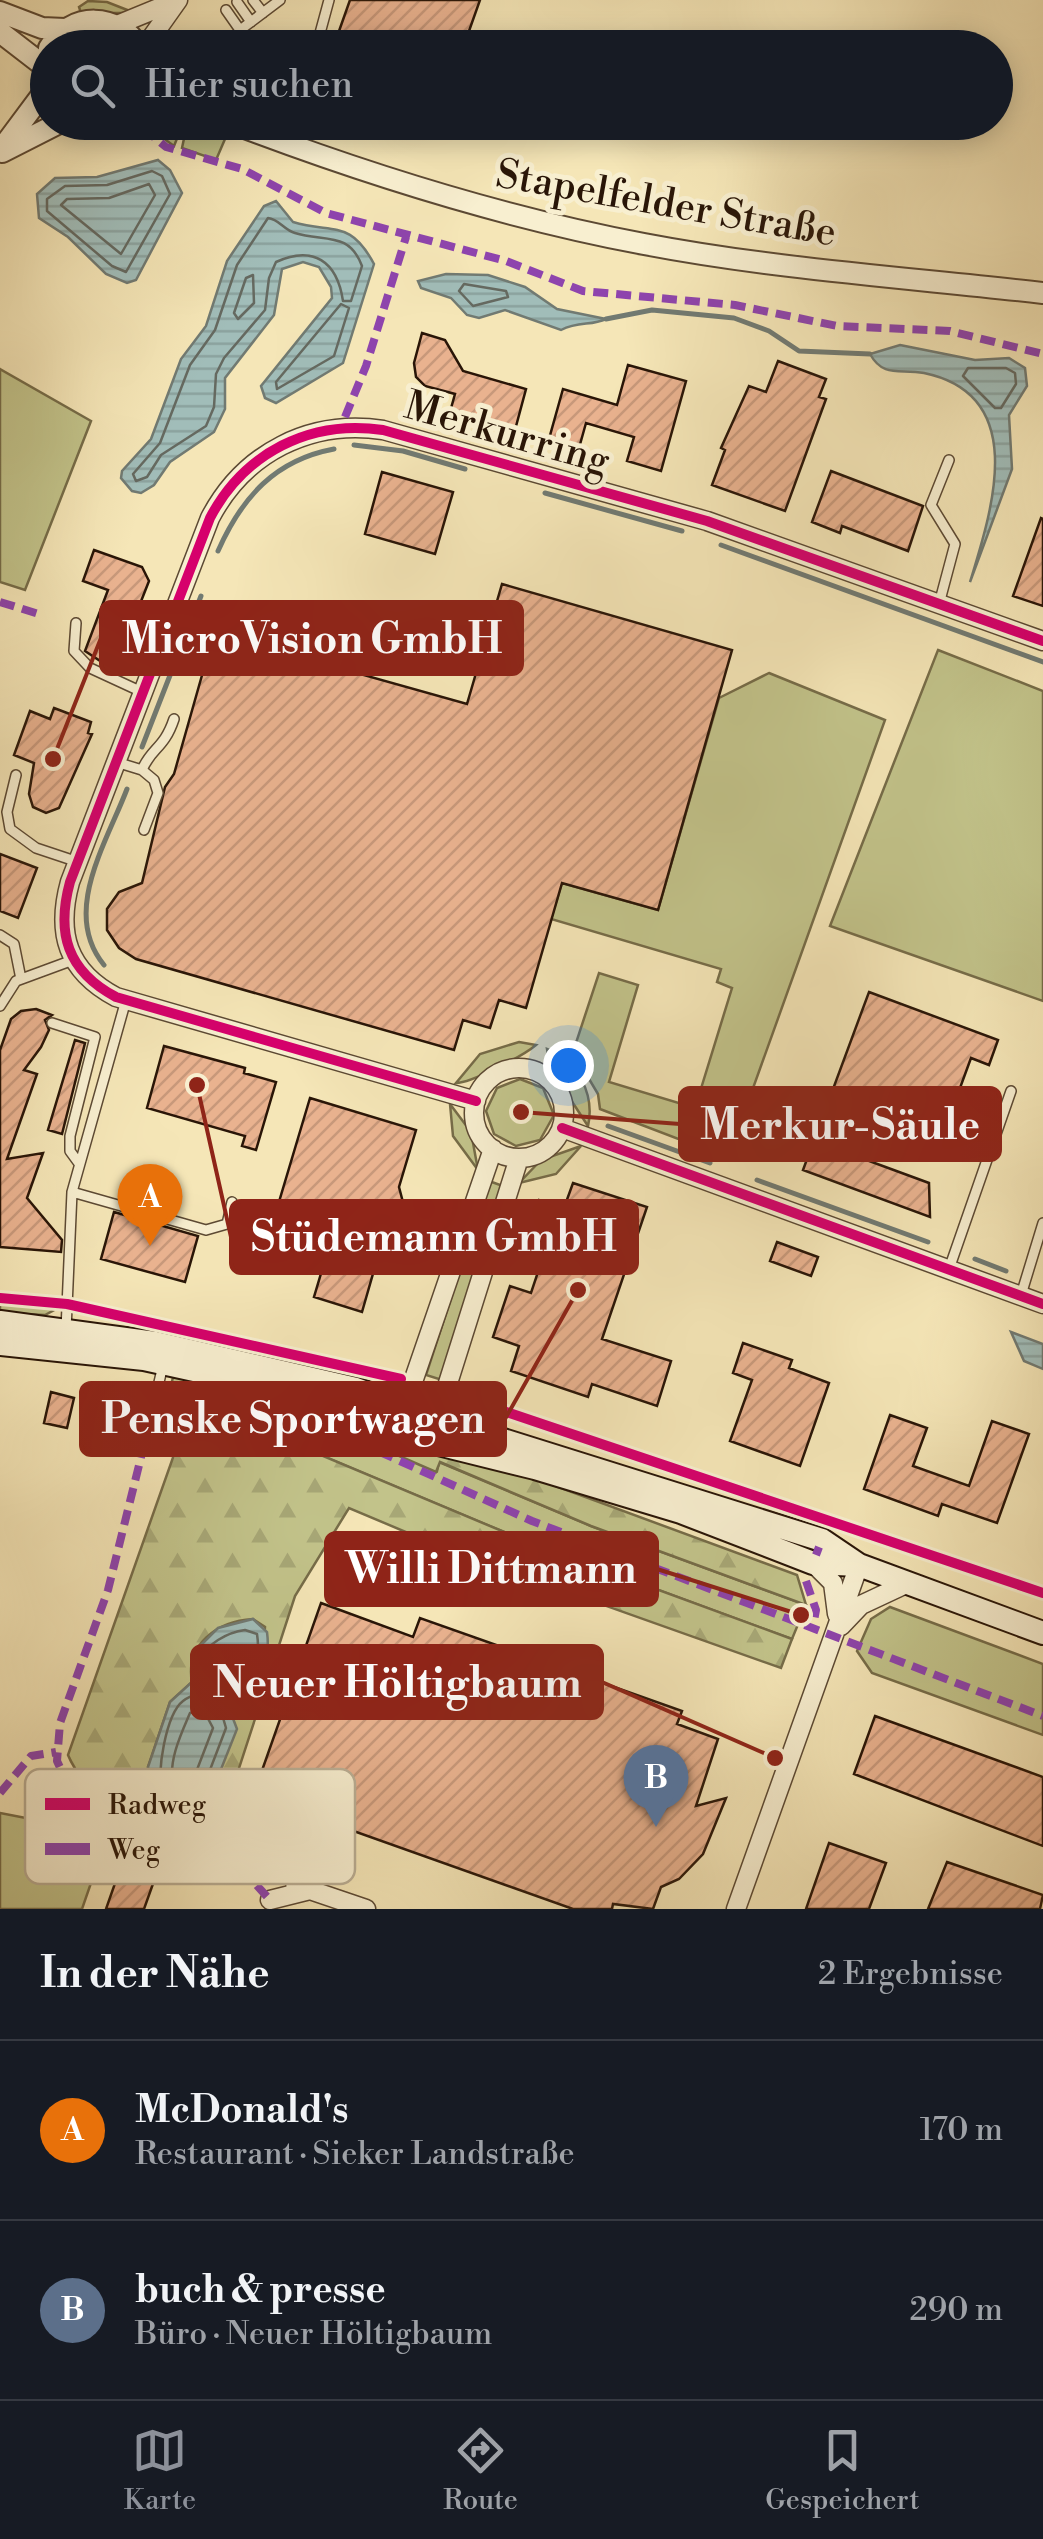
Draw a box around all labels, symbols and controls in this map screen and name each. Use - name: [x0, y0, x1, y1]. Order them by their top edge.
- search box: [30, 30, 1013, 140]
- icon: search: [65, 58, 120, 113]
- text: Hier suchen: [145, 62, 353, 109]
- street label: Stapelfelder Straße: [492, 149, 840, 259]
- street label: Merkurring: [398, 381, 616, 488]
- callout: MicroVision GmbH: [101, 602, 522, 674]
- text: MicroVision GmbH: [122, 614, 503, 667]
- your location: [543, 1040, 594, 1091]
- callout: Merkur-Säule: [680, 1088, 1000, 1160]
- text: Merkur-Säule: [700, 1100, 980, 1153]
- pin: A: [118, 1164, 182, 1246]
- callout: Stüdemann GmbH: [231, 1201, 637, 1273]
- text: Stüdemann GmbH: [251, 1212, 617, 1265]
- callout: Penske Sportwagen: [81, 1383, 505, 1455]
- text: Penske Sportwagen: [101, 1394, 485, 1447]
- callout: Willi Dittmann: [326, 1533, 657, 1605]
- text: Willi Dittmann: [344, 1544, 637, 1597]
- callout: Neuer Höltigbaum: [192, 1646, 602, 1718]
- text: Neuer Höltigbaum: [212, 1658, 582, 1711]
- pin: B: [624, 1744, 688, 1827]
- legend: [25, 1769, 355, 1884]
- text: Radweg: [108, 1788, 207, 1823]
- text: Weg: [107, 1833, 161, 1868]
- text: In der Nähe: [40, 1948, 270, 2001]
- text: 2 Ergebnisse: [818, 1954, 1003, 1994]
- text: McDonald's: [135, 2087, 349, 2134]
- text: A: [61, 2110, 84, 2150]
- text: 170 m: [920, 2110, 1003, 2150]
- text: Restaurant · Sieker Landstraße: [135, 2134, 575, 2174]
- text: buch & presse: [135, 2267, 386, 2314]
- text: B: [60, 2290, 85, 2330]
- text: 290 m: [910, 2290, 1003, 2330]
- text: Büro · Neuer Höltigbaum: [135, 2314, 492, 2354]
- tab: Karte: [124, 2423, 196, 2518]
- tab: Route: [443, 2423, 518, 2518]
- tab: Gespeichert: [765, 2423, 919, 2518]

